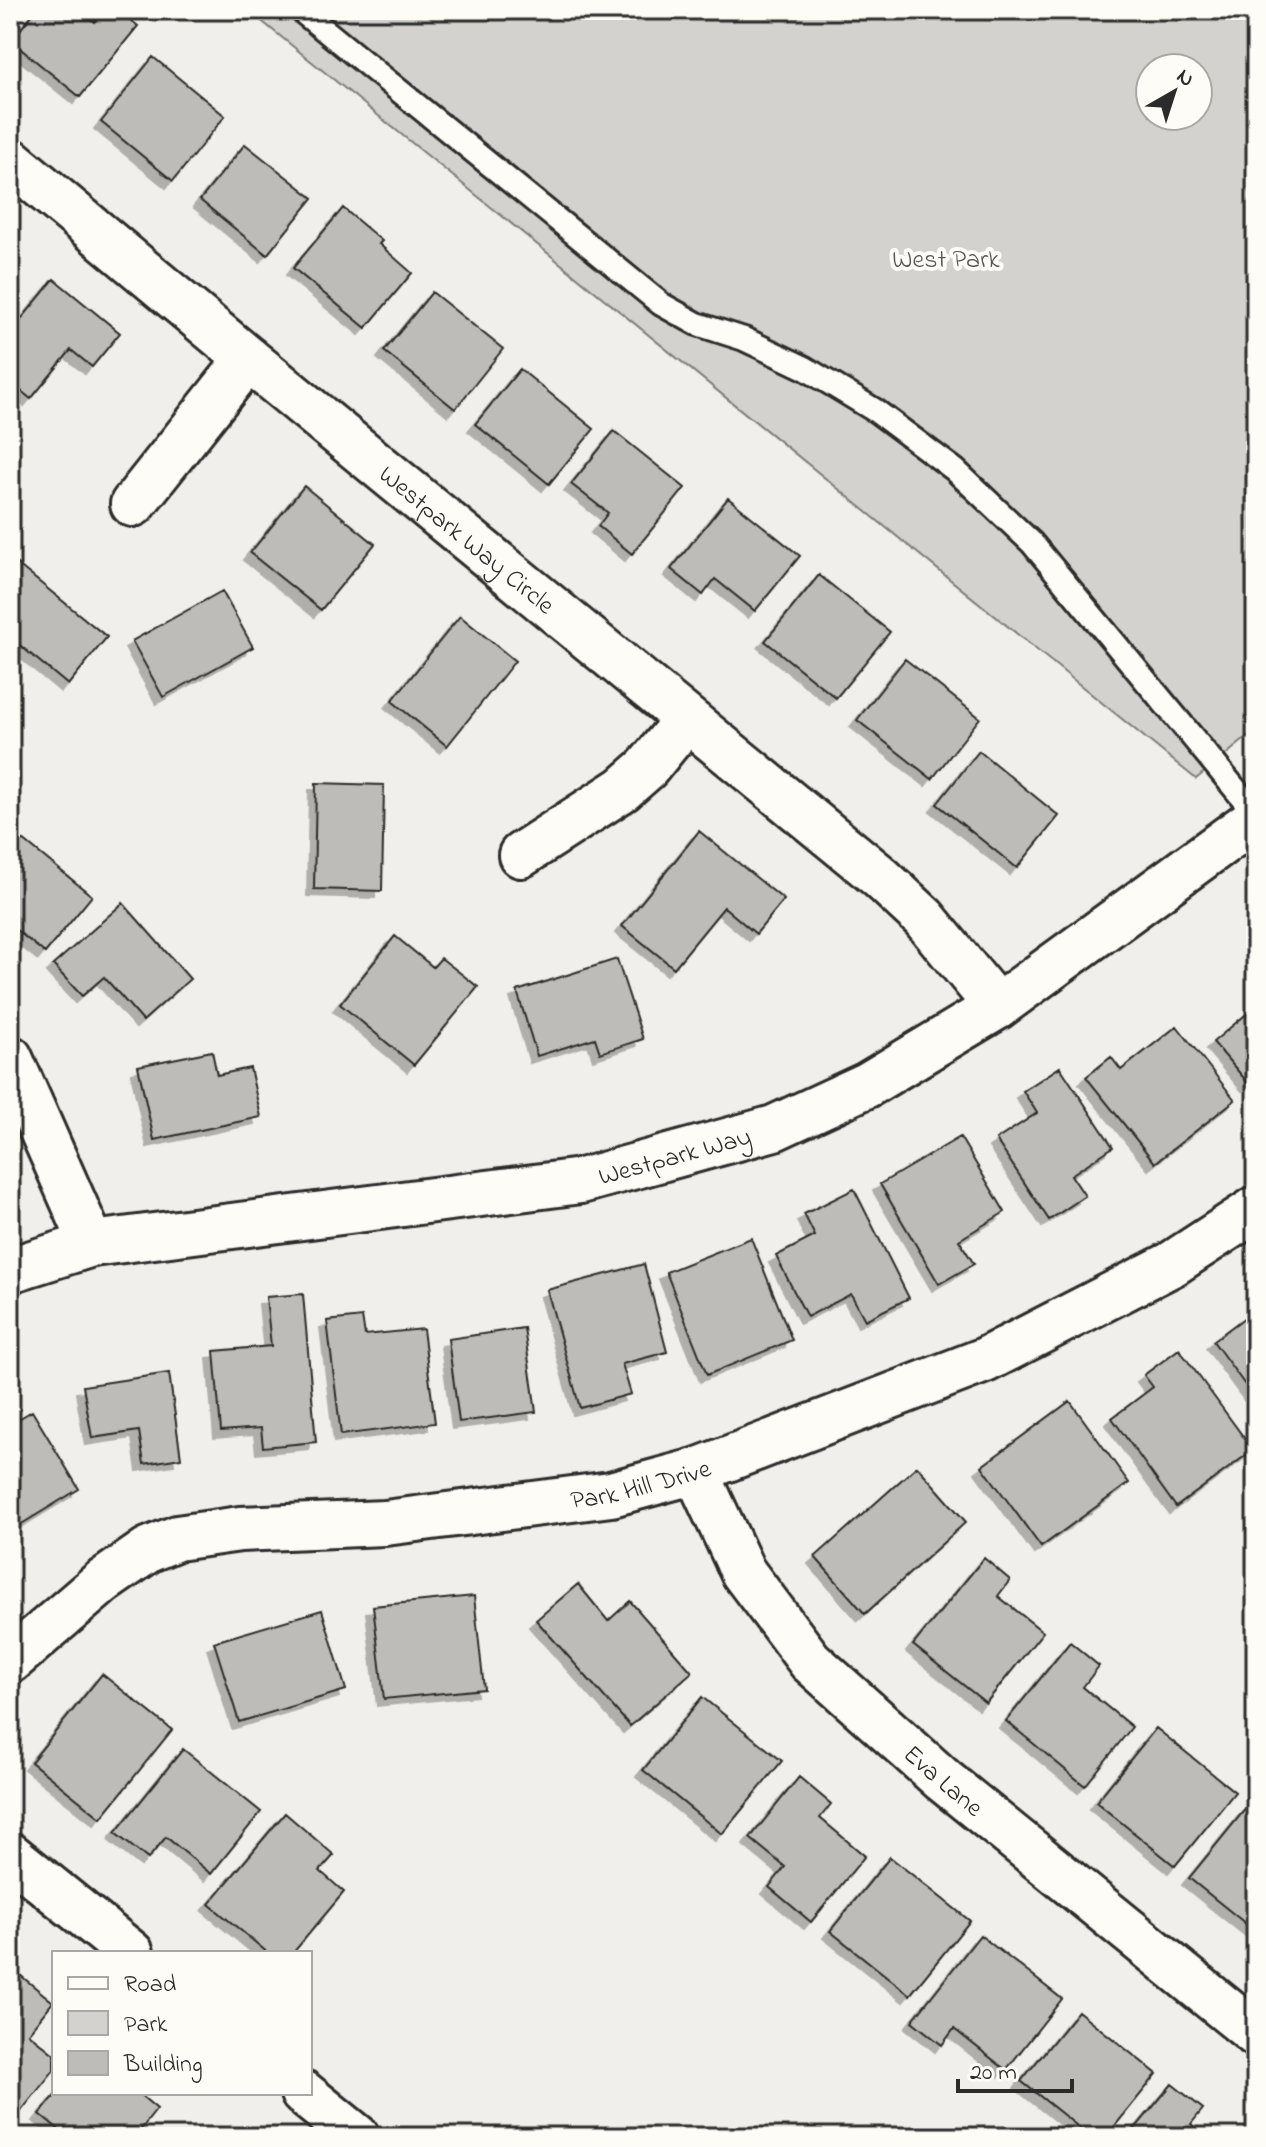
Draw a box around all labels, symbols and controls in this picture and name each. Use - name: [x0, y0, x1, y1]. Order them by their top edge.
- north arrow: [1134, 52, 1214, 132]
- text: N: [1169, 62, 1201, 96]
- park label: West Park: [892, 242, 1000, 280]
- street label: Westpark Way Circle: [369, 457, 562, 625]
- street label: Westpark Way: [595, 1119, 756, 1197]
- street label: Park Hill Drive: [569, 1451, 717, 1521]
- street label: Eva Lane: [894, 1737, 991, 1828]
- legend: [52, 1951, 312, 2095]
- text: Road: [124, 1968, 177, 2003]
- text: Park: [124, 2008, 168, 2043]
- scale bar: [958, 2043, 1072, 2093]
- text: Building: [123, 2048, 203, 2083]
- text: 20 m: [970, 2056, 1017, 2091]

